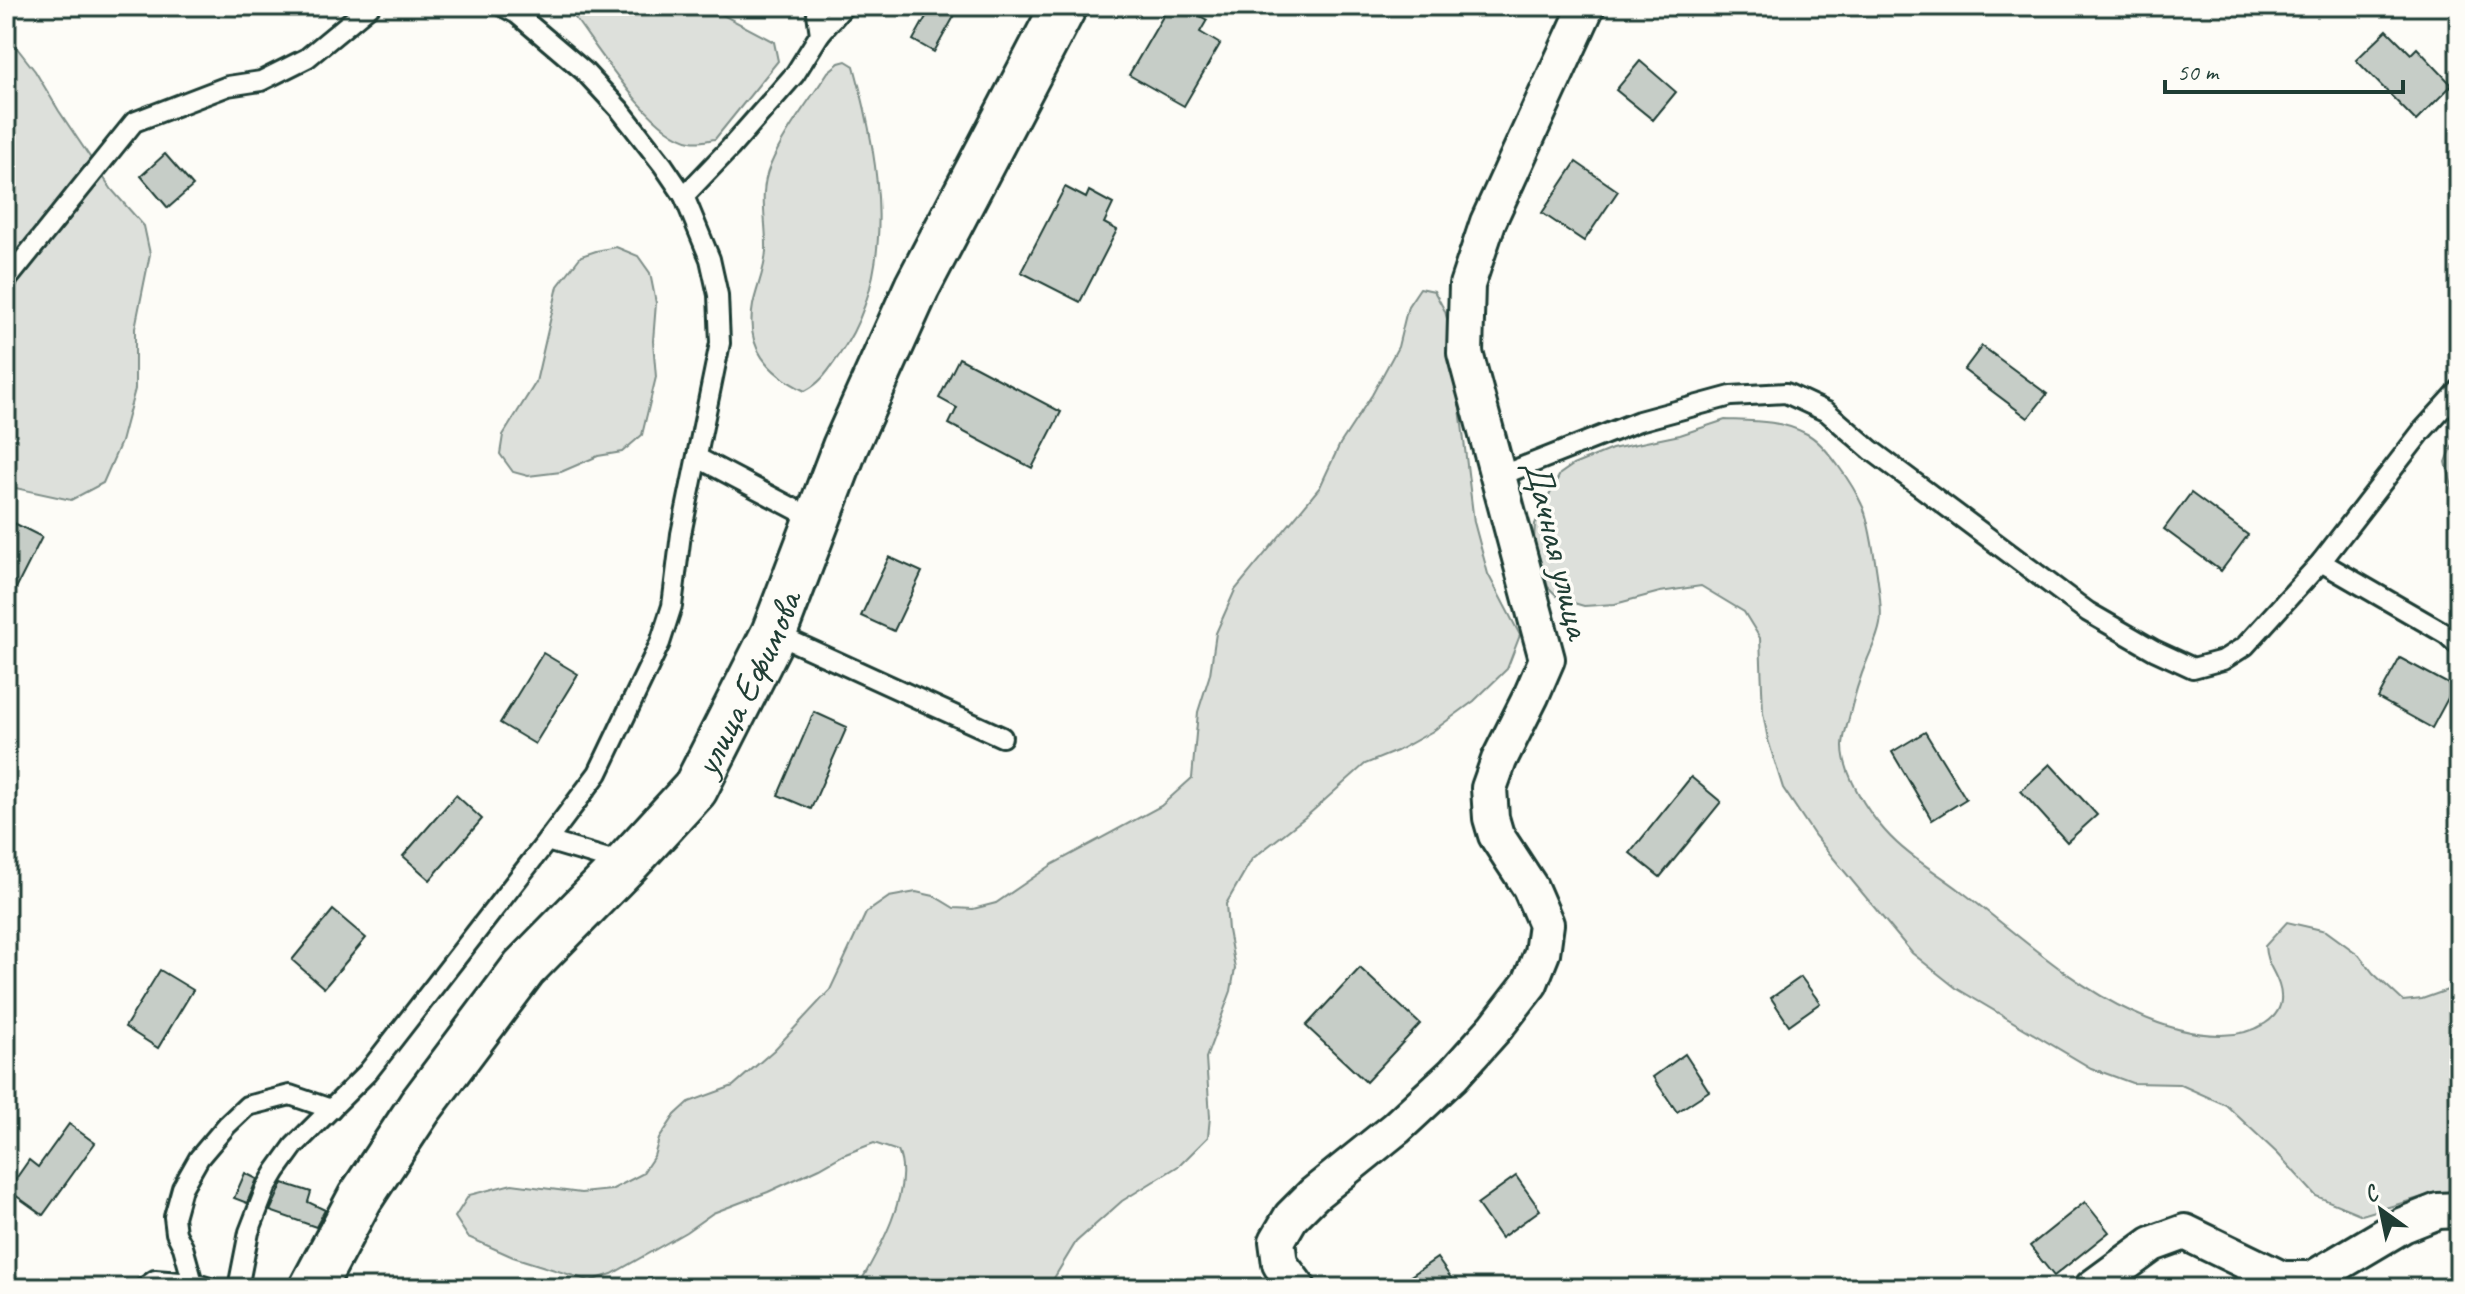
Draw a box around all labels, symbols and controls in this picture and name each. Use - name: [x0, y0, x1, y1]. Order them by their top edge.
- scale bar: [2165, 44, 2403, 94]
- text: 50 m: [2177, 57, 2220, 87]
- street label: Дачная улица: [1513, 455, 1604, 646]
- street label: улица Ефимова: [681, 582, 812, 785]
- north arrow: [2341, 1170, 2421, 1250]
- text: С: [2358, 1178, 2385, 1209]

